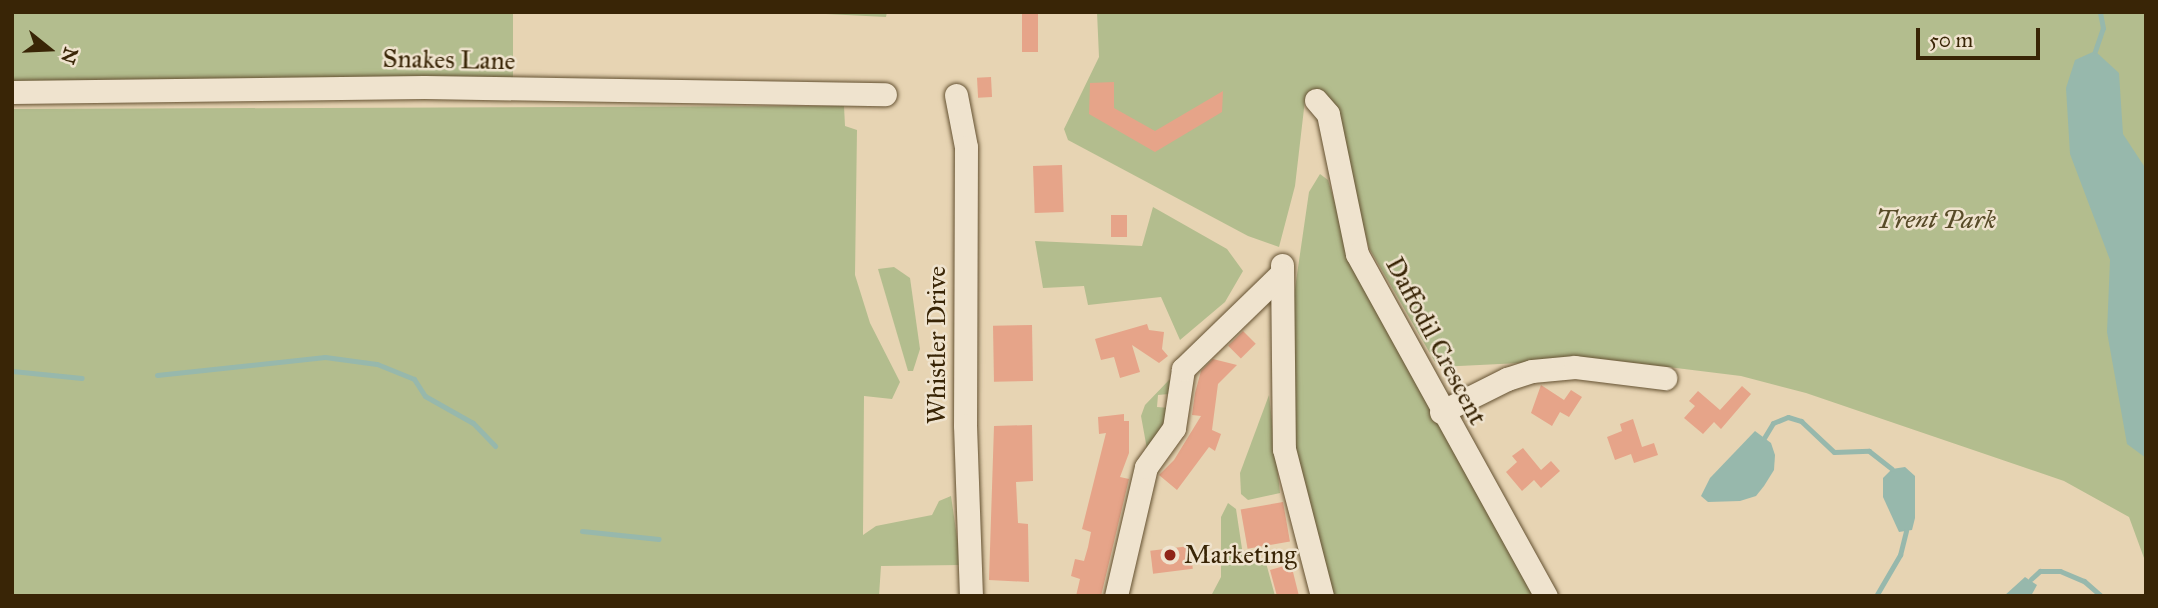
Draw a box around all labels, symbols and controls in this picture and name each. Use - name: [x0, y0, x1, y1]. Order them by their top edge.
- north arrow: [14, 14, 84, 84]
- scale bar: [1920, 14, 2044, 58]
- text: 50 m: [1929, 27, 1973, 53]
- street label: Snakes Lane: [382, 43, 516, 77]
- text: N: [56, 44, 83, 67]
- park label: Trent Park: [1876, 204, 1996, 236]
- street label: Daffodil Crescent: [1379, 252, 1493, 430]
- street label: Whistler Drive: [921, 266, 953, 424]
- place label: Marketing: [1184, 539, 1297, 571]
- marker: Marketing: [1162, 547, 1178, 563]

